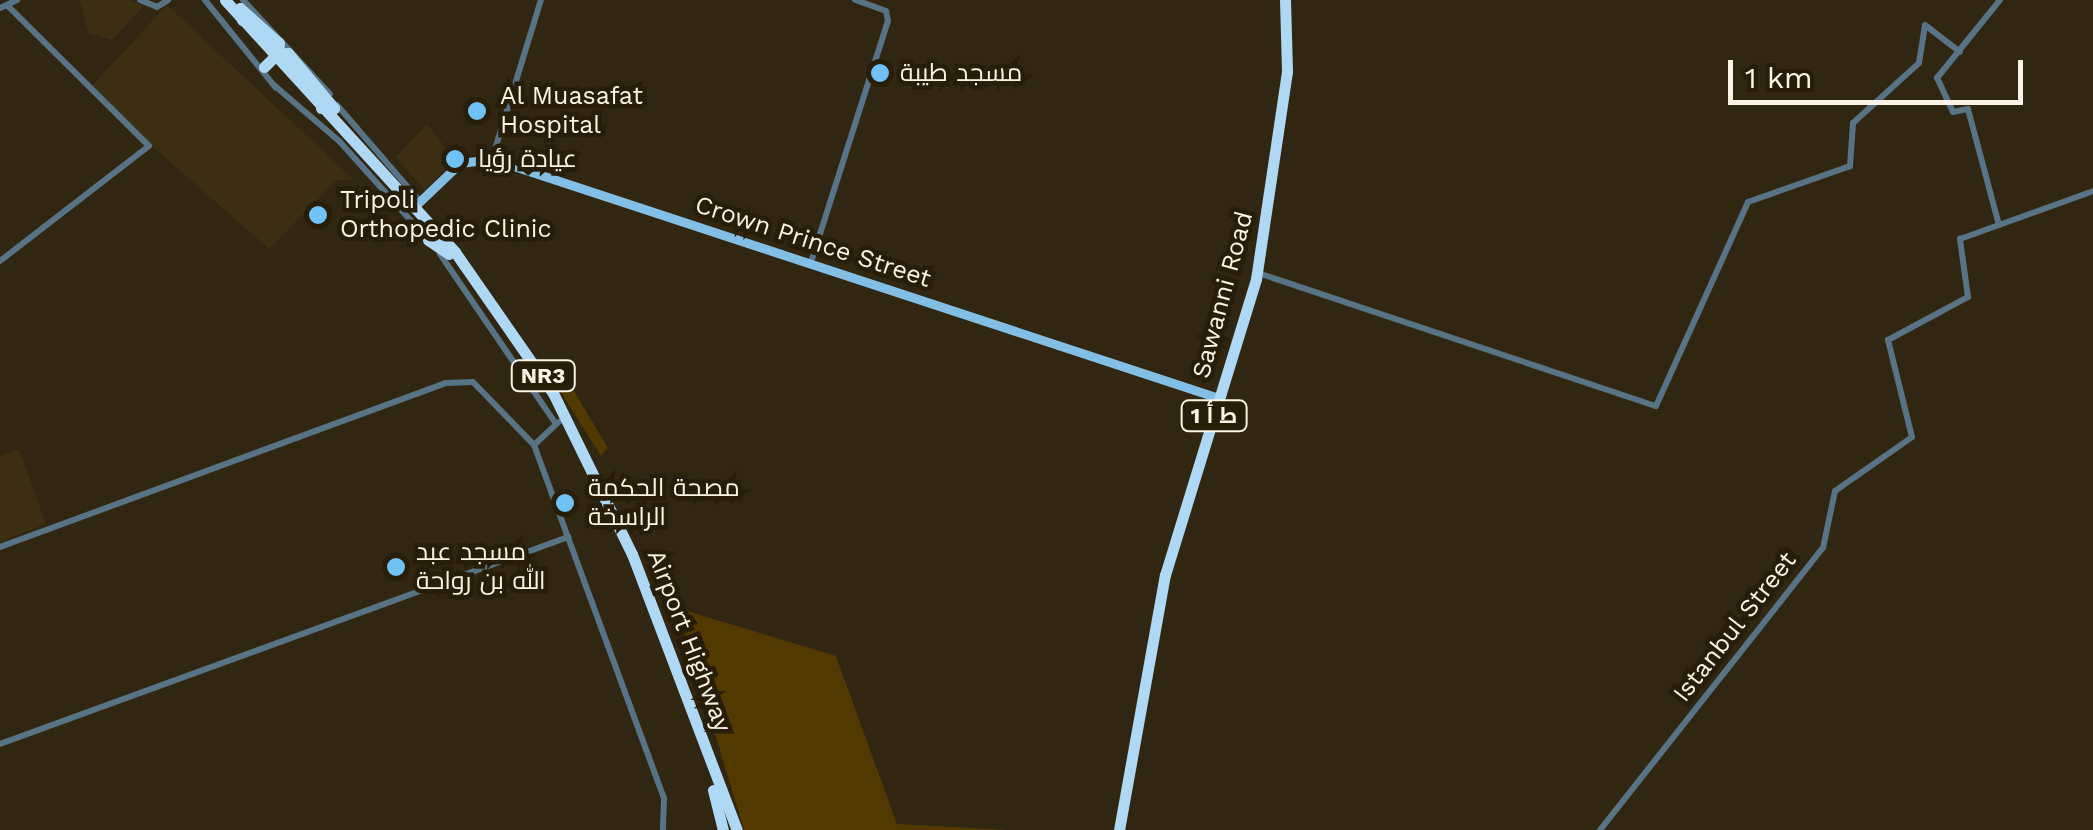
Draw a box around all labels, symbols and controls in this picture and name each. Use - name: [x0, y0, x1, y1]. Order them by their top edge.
- scale bar: [1733, 40, 2028, 102]
- place label: مسجد طيبة: [900, 58, 1022, 88]
- text: 1 km: [1745, 60, 1813, 95]
- marker: مسجد طيبة: [869, 62, 891, 84]
- place label: Al Muasafat Hospital: [500, 82, 644, 141]
- marker: Al Muasafat Hospital: [464, 98, 490, 124]
- place label: عيادة رؤيا: [478, 144, 577, 174]
- marker: عيادة رؤيا: [442, 146, 468, 172]
- place label: Tripoli Orthopedic Clinic: [340, 186, 551, 245]
- street label: Crown Prince Street: [691, 190, 935, 294]
- marker: Tripoli Orthopedic Clinic: [305, 202, 331, 228]
- street label: Sawanni Road: [1186, 208, 1260, 382]
- road number: NR3: [510, 359, 576, 393]
- road number: ط أ 1: [1179, 399, 1249, 433]
- place label: مصحة الحكمة الراسخة: [588, 474, 740, 533]
- marker: مصحة الحكمة الراسخة: [552, 490, 578, 516]
- place label: مسجد عبد الله بن رواحة: [416, 538, 546, 597]
- street label: Airport Highway: [640, 546, 738, 736]
- street label: Istanbul Street: [1667, 546, 1803, 708]
- marker: مسجد عبد الله بن رواحة: [385, 556, 407, 578]

